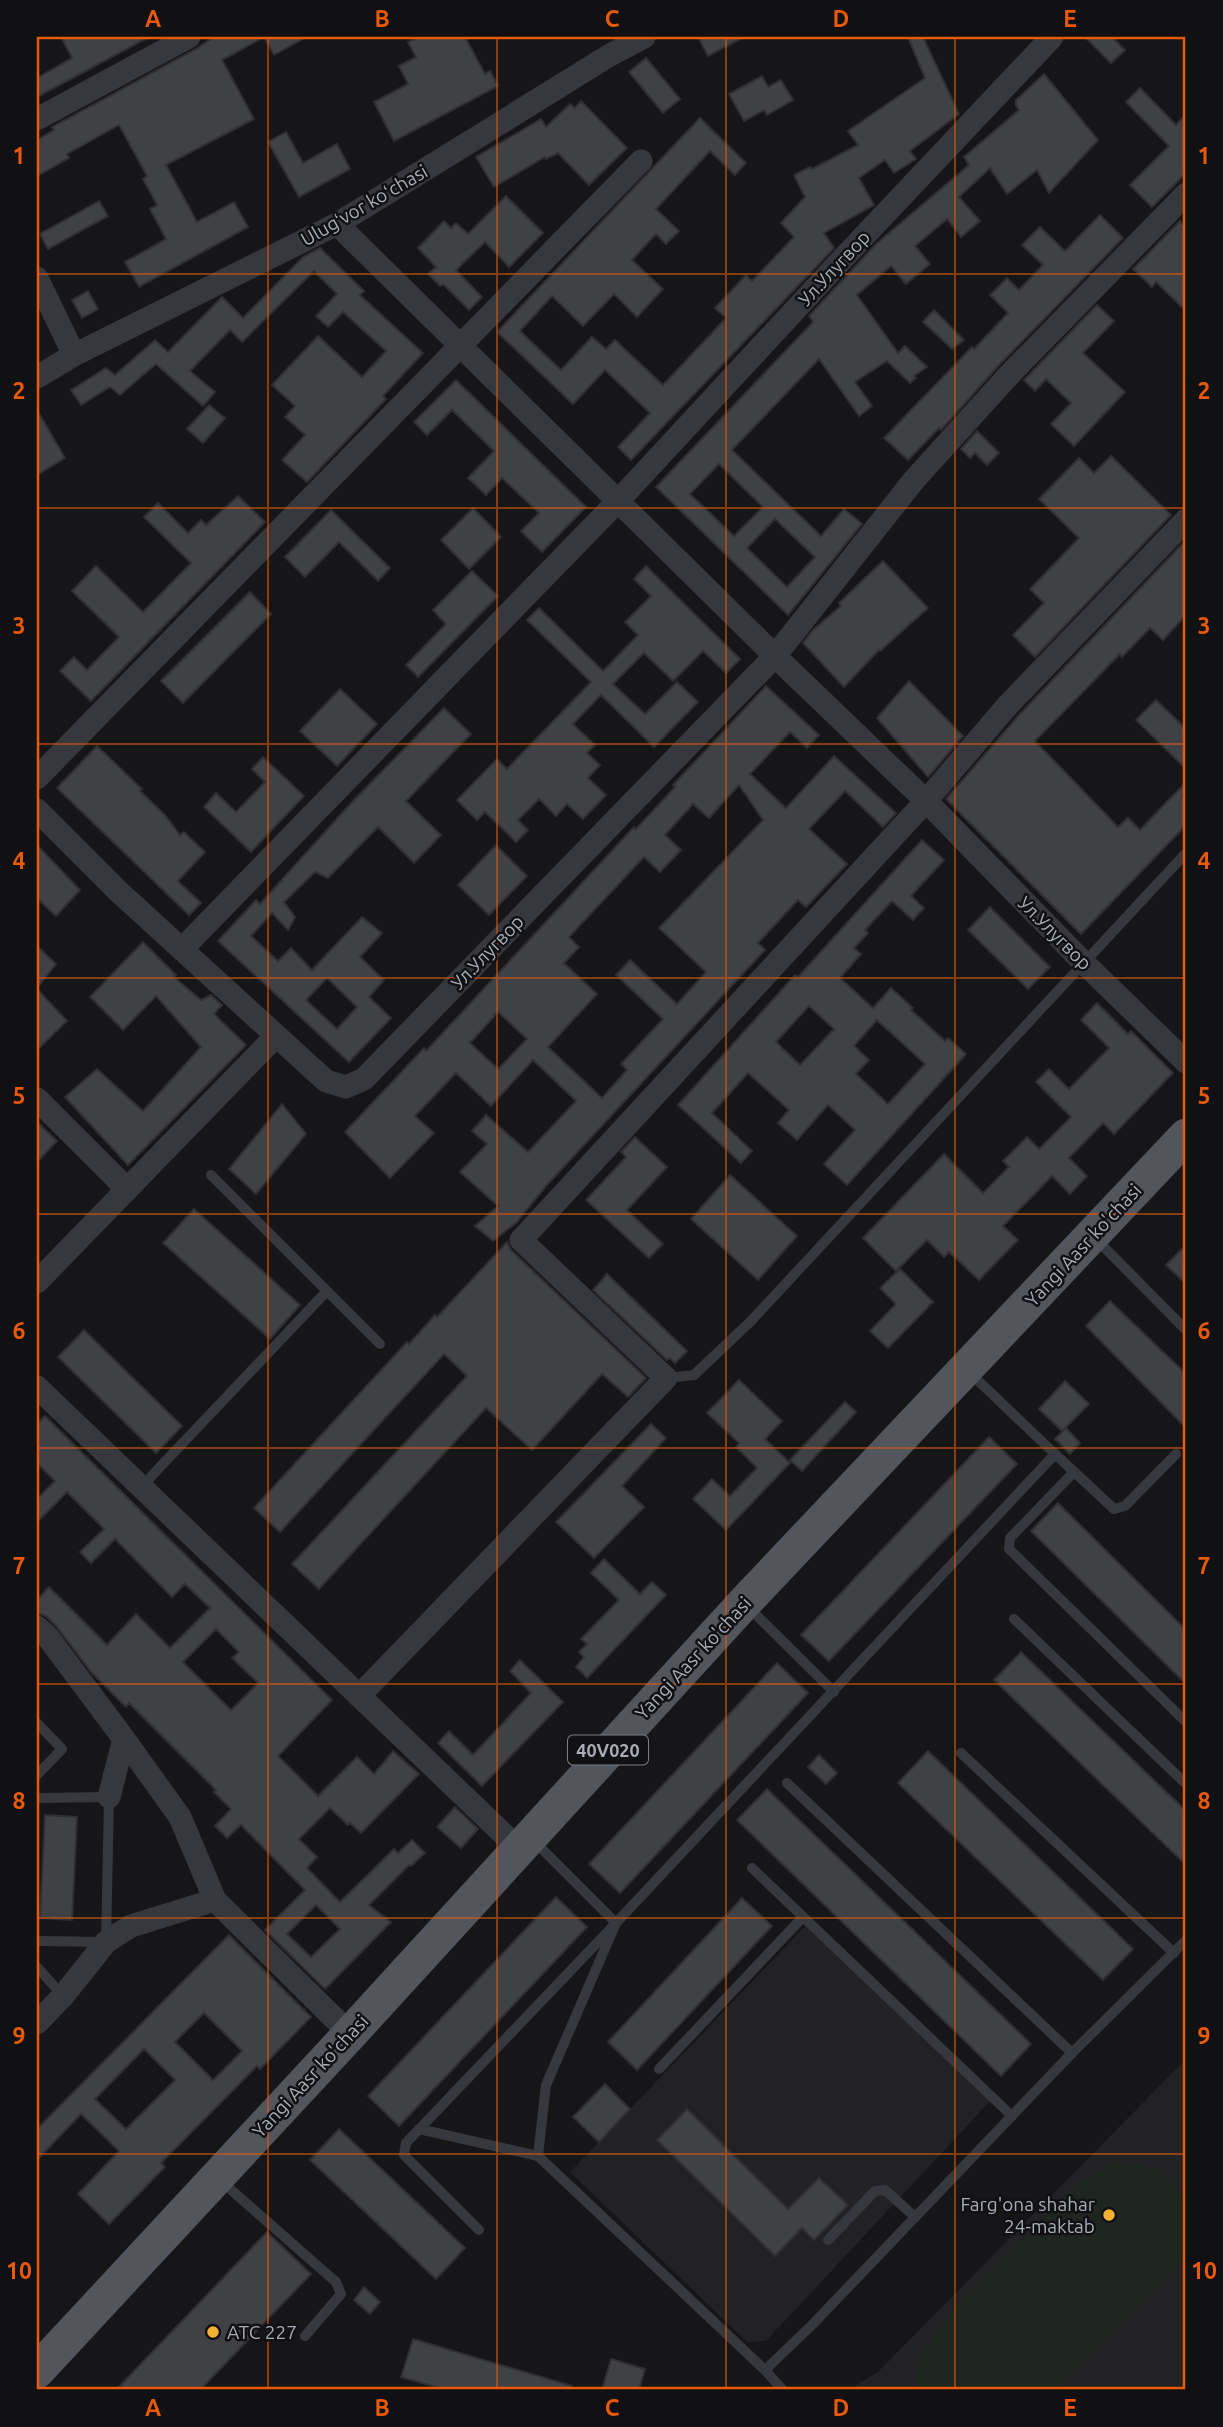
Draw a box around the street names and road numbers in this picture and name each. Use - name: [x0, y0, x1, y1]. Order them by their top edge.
- street label: Ulugʻvor koʻchasi: [297, 160, 431, 250]
- street label: Ул.Улугвор: [794, 226, 874, 310]
- street label: Ул.Улугвор: [1014, 892, 1096, 974]
- street label: Ул.Улугвор: [446, 910, 528, 994]
- street label: Yangi Aasr ko'chasi: [1021, 1179, 1145, 1311]
- street label: Yangi Aasr ko'chasi: [631, 1592, 755, 1724]
- road number: 40V020: [568, 1736, 648, 1764]
- street label: Yangi Aasr ko'chasi: [248, 2010, 372, 2142]

